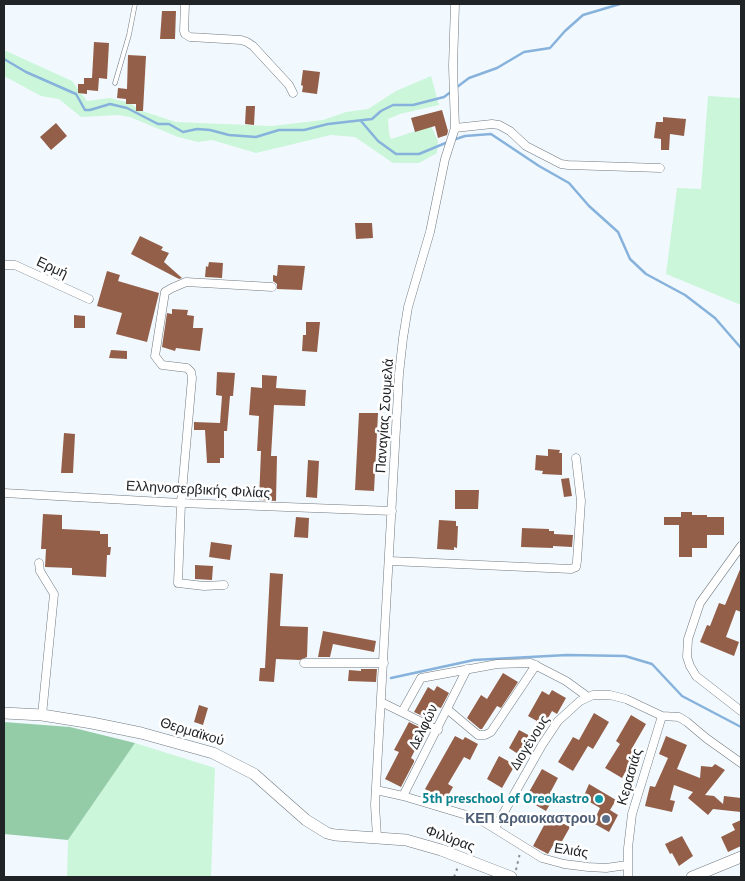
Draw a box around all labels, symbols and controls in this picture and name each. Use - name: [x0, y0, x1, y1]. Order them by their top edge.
- street label: Ερμή: [34, 253, 70, 283]
- street label: Παναγίας Σουμελά: [373, 358, 397, 474]
- street label: Ελληνοσερβικής Φιλίας: [125, 478, 271, 502]
- street label: Δελφών: [406, 702, 442, 752]
- street label: Διογένους: [507, 713, 553, 773]
- street label: Θερμαϊκού: [158, 714, 226, 750]
- street label: Κερασιάς: [614, 747, 646, 807]
- place label: 5th preschool of Oreokastro: [422, 791, 589, 807]
- marker: 5th preschool of Oreokastro: [593, 793, 605, 805]
- place label: ΚΕΠ Ωραιοκαστρου: [465, 811, 596, 827]
- marker: ΚΕΠ Ωραιοκαστρου: [600, 813, 612, 825]
- street label: Φιλύρας: [423, 822, 477, 856]
- street label: Ελιάς: [553, 840, 589, 862]

